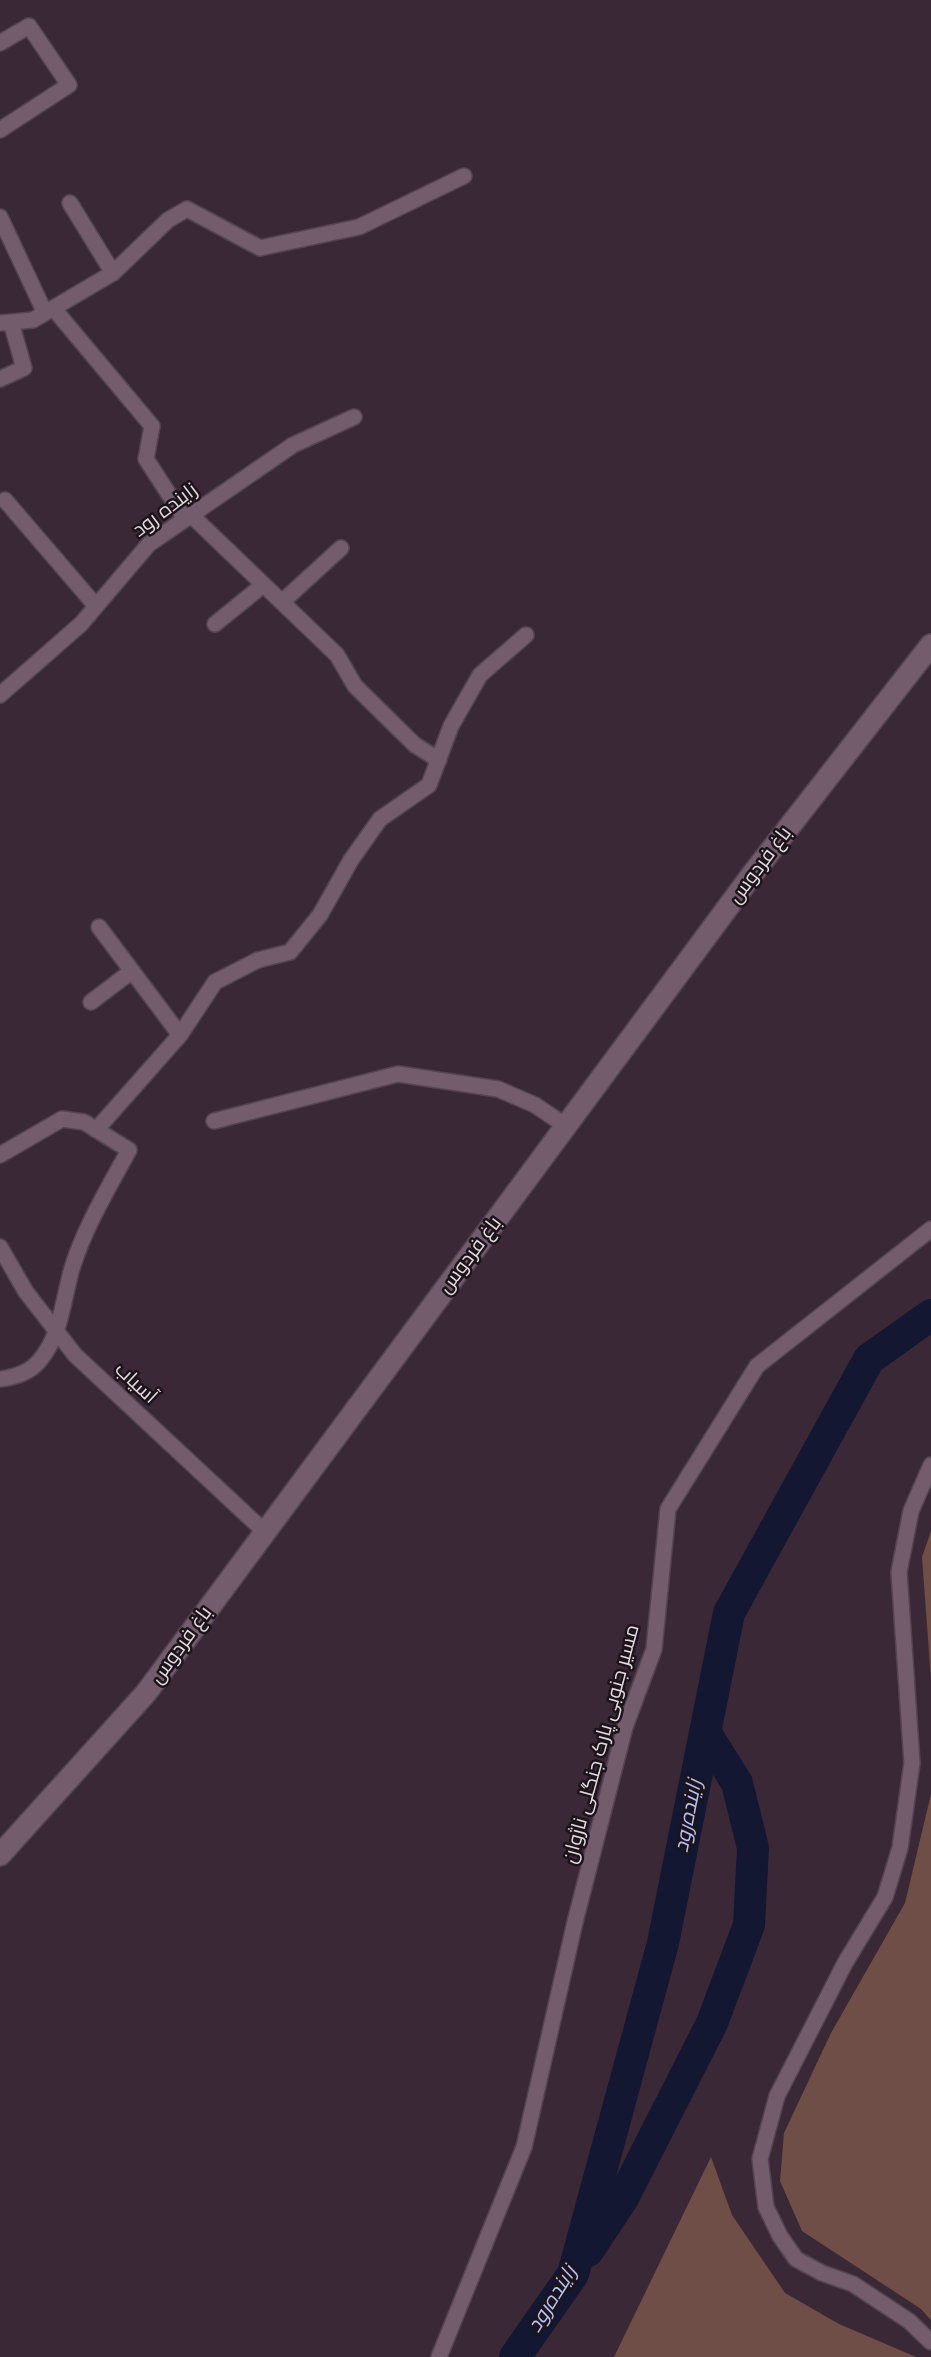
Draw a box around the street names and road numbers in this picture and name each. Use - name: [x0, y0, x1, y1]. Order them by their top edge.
- street label: زاینده رود: [128, 478, 202, 542]
- street label: باغ فردوس: [723, 822, 797, 908]
- street label: باغ فردوس: [433, 1212, 507, 1298]
- street label: آسیاب: [110, 1357, 162, 1409]
- street label: باغ فردوس: [145, 1602, 217, 1688]
- street label: مسیر جنوبی پارک جنگلی ناژوان: [558, 1622, 644, 1866]

